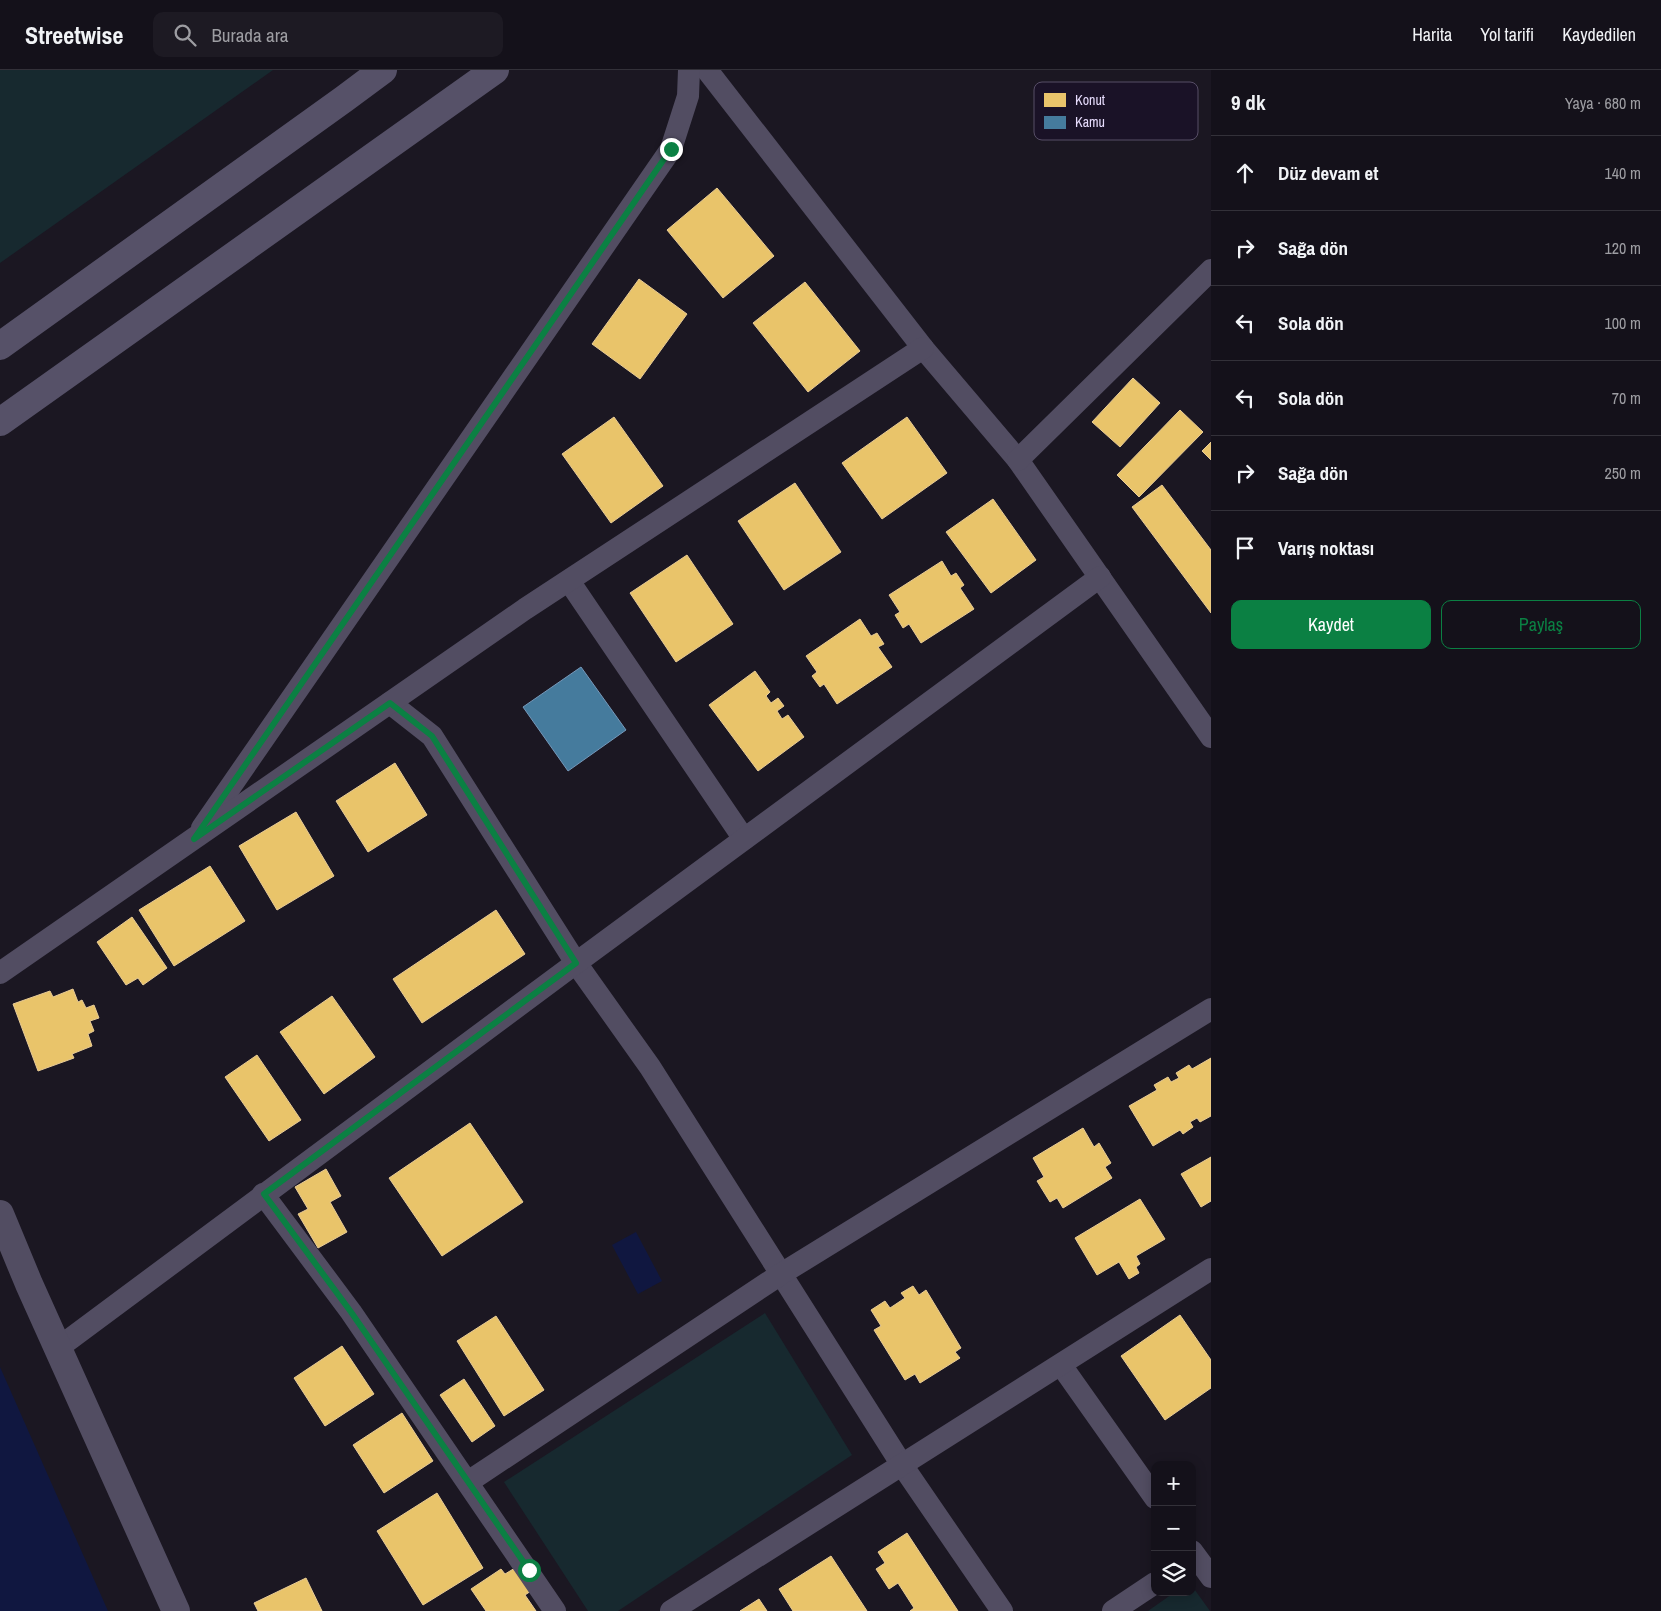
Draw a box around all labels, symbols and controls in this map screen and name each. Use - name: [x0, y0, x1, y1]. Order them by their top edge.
- search box: [153, 12, 503, 57]
- text: Streetwise: [25, 19, 123, 51]
- icon: search: [171, 21, 199, 49]
- text: Burada ara: [211, 22, 289, 48]
- text: Harita: [1412, 22, 1452, 47]
- text: Yol tarifi: [1480, 22, 1534, 47]
- text: Kaydedilen: [1562, 22, 1636, 47]
- legend: [1034, 82, 1198, 140]
- text: 9 dk: [1231, 88, 1265, 117]
- text: Konut: [1075, 91, 1105, 109]
- text: Yaya · 680 m: [1565, 92, 1641, 114]
- text: Kamu: [1075, 113, 1105, 131]
- route end: [660, 138, 683, 161]
- icon: ahead: [1231, 159, 1259, 187]
- text: Düz devam et: [1278, 160, 1378, 186]
- text: 140 m: [1605, 162, 1641, 184]
- icon: right: [1231, 234, 1259, 262]
- text: Sağa dön: [1278, 235, 1348, 261]
- text: 120 m: [1605, 237, 1641, 259]
- icon: left: [1231, 309, 1259, 337]
- text: Sola dön: [1278, 310, 1344, 336]
- text: 100 m: [1605, 312, 1641, 334]
- icon: left: [1231, 384, 1259, 412]
- text: Sola dön: [1278, 385, 1344, 411]
- text: 70 m: [1612, 387, 1641, 409]
- icon: right: [1231, 459, 1259, 487]
- text: Sağa dön: [1278, 460, 1348, 486]
- text: 250 m: [1605, 462, 1641, 484]
- icon: arrive: [1231, 534, 1259, 562]
- text: Varış noktası: [1278, 535, 1374, 561]
- button: Kaydet: [1231, 600, 1431, 649]
- button: Paylaş: [1441, 600, 1641, 649]
- map controls: [1151, 1461, 1196, 1596]
- button: +: [1151, 1461, 1196, 1506]
- button: −: [1151, 1506, 1196, 1551]
- button: layers: [1151, 1551, 1196, 1596]
- route start: [518, 1559, 541, 1582]

